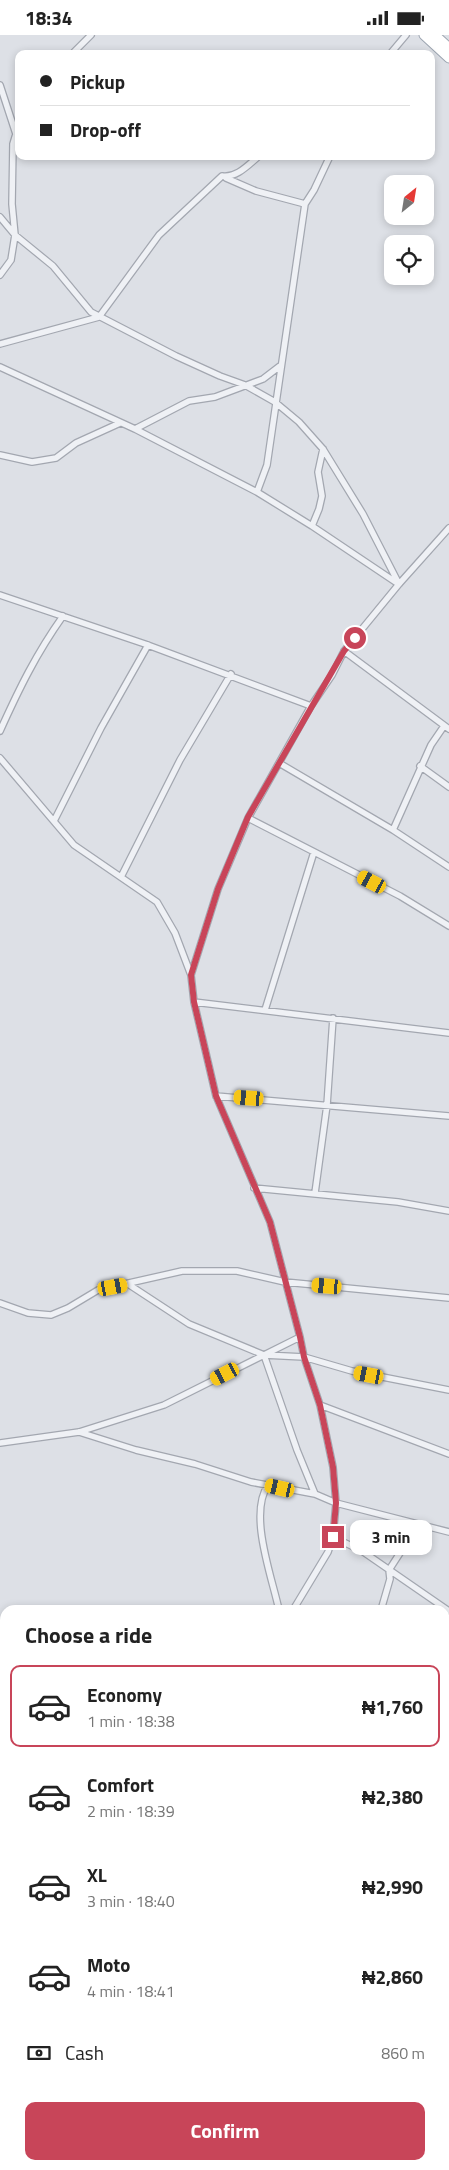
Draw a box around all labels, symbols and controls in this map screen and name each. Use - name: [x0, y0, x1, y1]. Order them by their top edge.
- text: 18:34: [25, 3, 72, 32]
- text: Pickup: [70, 67, 125, 96]
- text: Drop-off: [70, 115, 141, 144]
- north arrow: [384, 175, 434, 225]
- map controls: [384, 175, 434, 285]
- button: locate: [384, 235, 434, 285]
- route start: [344, 627, 366, 649]
- car: [355, 868, 388, 896]
- car: [233, 1089, 264, 1107]
- car: [96, 1277, 129, 1297]
- car: [311, 1277, 342, 1295]
- car: [208, 1361, 241, 1387]
- car: [352, 1365, 385, 1385]
- car: [263, 1477, 296, 1499]
- callout: 3 min: [350, 1519, 433, 1555]
- text: 3 min: [372, 1525, 410, 1549]
- route end: [322, 1526, 344, 1548]
- text: Choose a ride: [25, 1618, 152, 1652]
- text: Economy: [87, 1680, 162, 1709]
- icon: car: [27, 1684, 72, 1729]
- text: ₦1,760: [362, 1692, 423, 1721]
- text: 1 min · 18:38: [87, 1709, 175, 1733]
- text: Comfort: [87, 1770, 154, 1799]
- icon: car: [27, 1774, 72, 1819]
- text: ₦2,380: [362, 1782, 423, 1811]
- text: 2 min · 18:39: [87, 1799, 175, 1823]
- text: XL: [87, 1860, 107, 1889]
- icon: car: [27, 1864, 72, 1909]
- text: ₦2,990: [362, 1872, 423, 1901]
- text: 3 min · 18:40: [87, 1889, 175, 1913]
- text: Moto: [87, 1950, 130, 1979]
- icon: car: [27, 1954, 72, 1999]
- text: ₦2,860: [362, 1962, 423, 1991]
- text: 4 min · 18:41: [87, 1979, 175, 2003]
- text: Cash: [65, 2038, 104, 2067]
- icon: cash: [25, 2039, 53, 2067]
- text: 860 m: [381, 2041, 425, 2065]
- button: Confirm: [25, 2102, 425, 2160]

